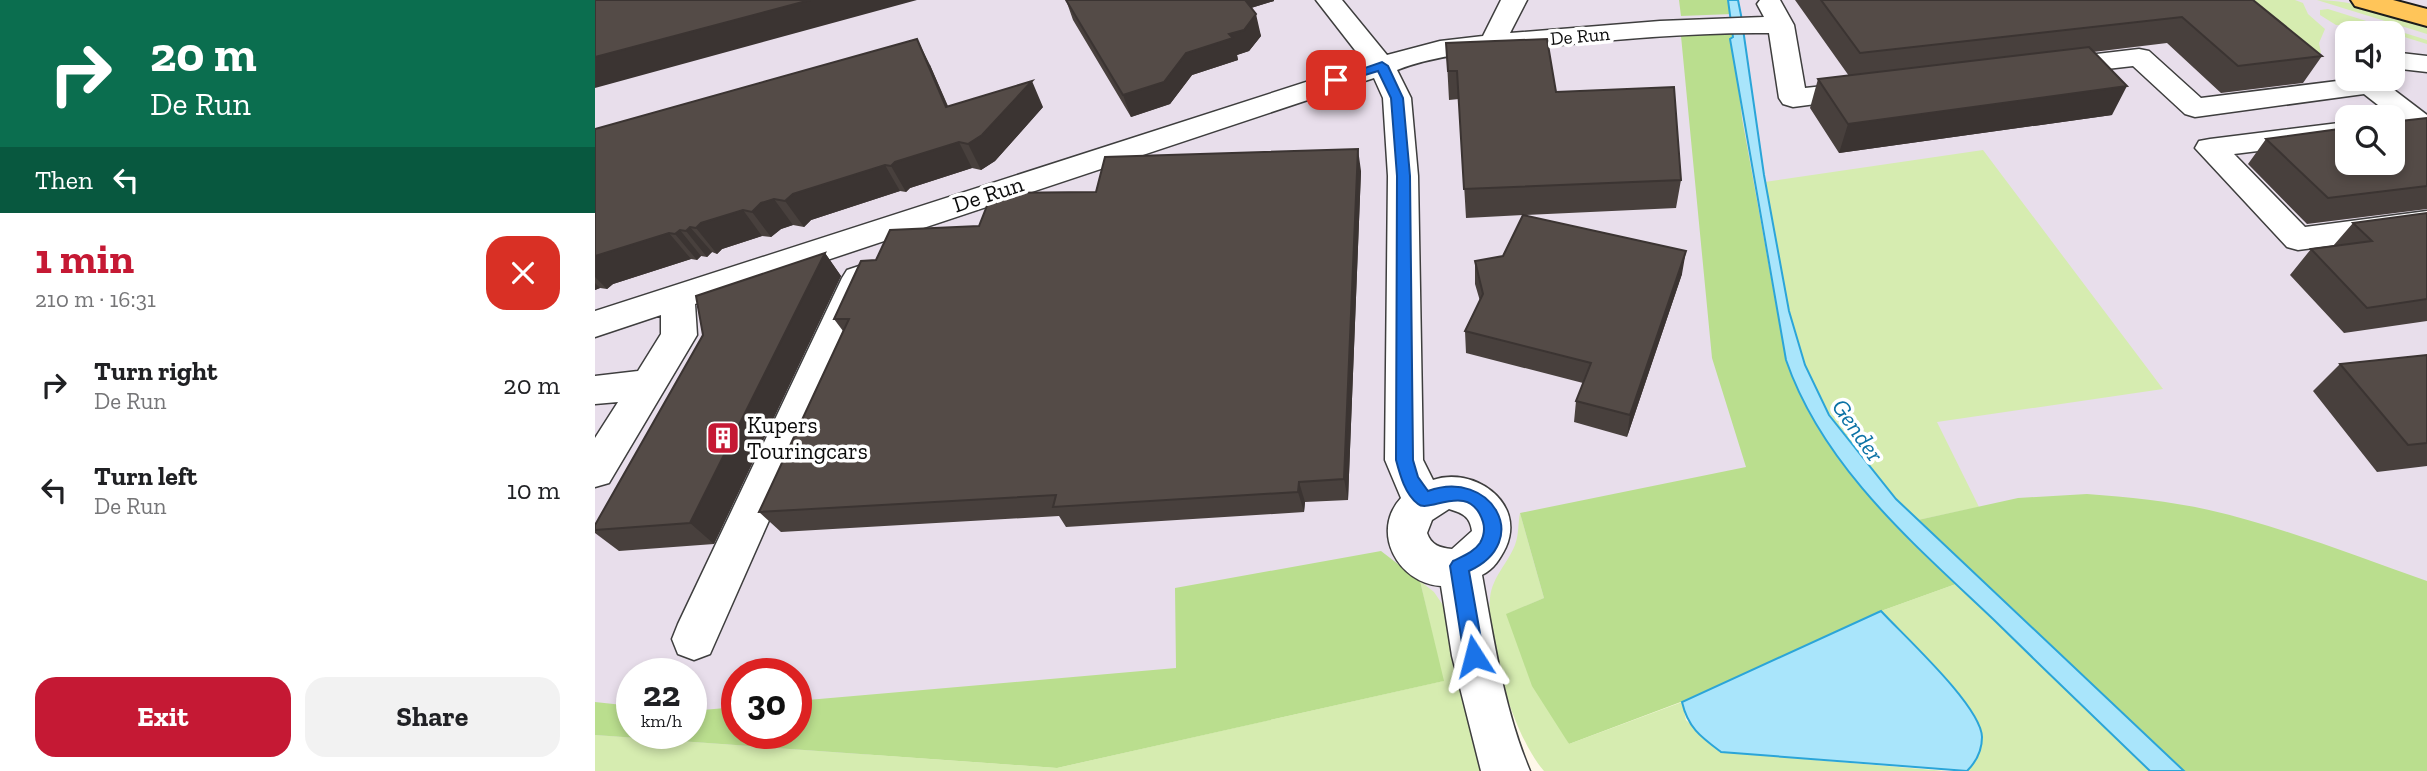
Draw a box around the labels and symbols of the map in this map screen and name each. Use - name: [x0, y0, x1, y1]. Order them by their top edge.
- street label: De Run: [1549, 22, 1611, 50]
- pin: [1306, 50, 1366, 110]
- street label: De Run: [949, 169, 1027, 219]
- water label: Gender: [1826, 393, 1890, 468]
- place label: Kupers Touringcars: [747, 411, 868, 465]
- building icon: Kupers Touringcars: [704, 419, 742, 457]
- position arrow: [1437, 619, 1511, 693]
- speed limit sign: 30: [721, 658, 812, 749]

